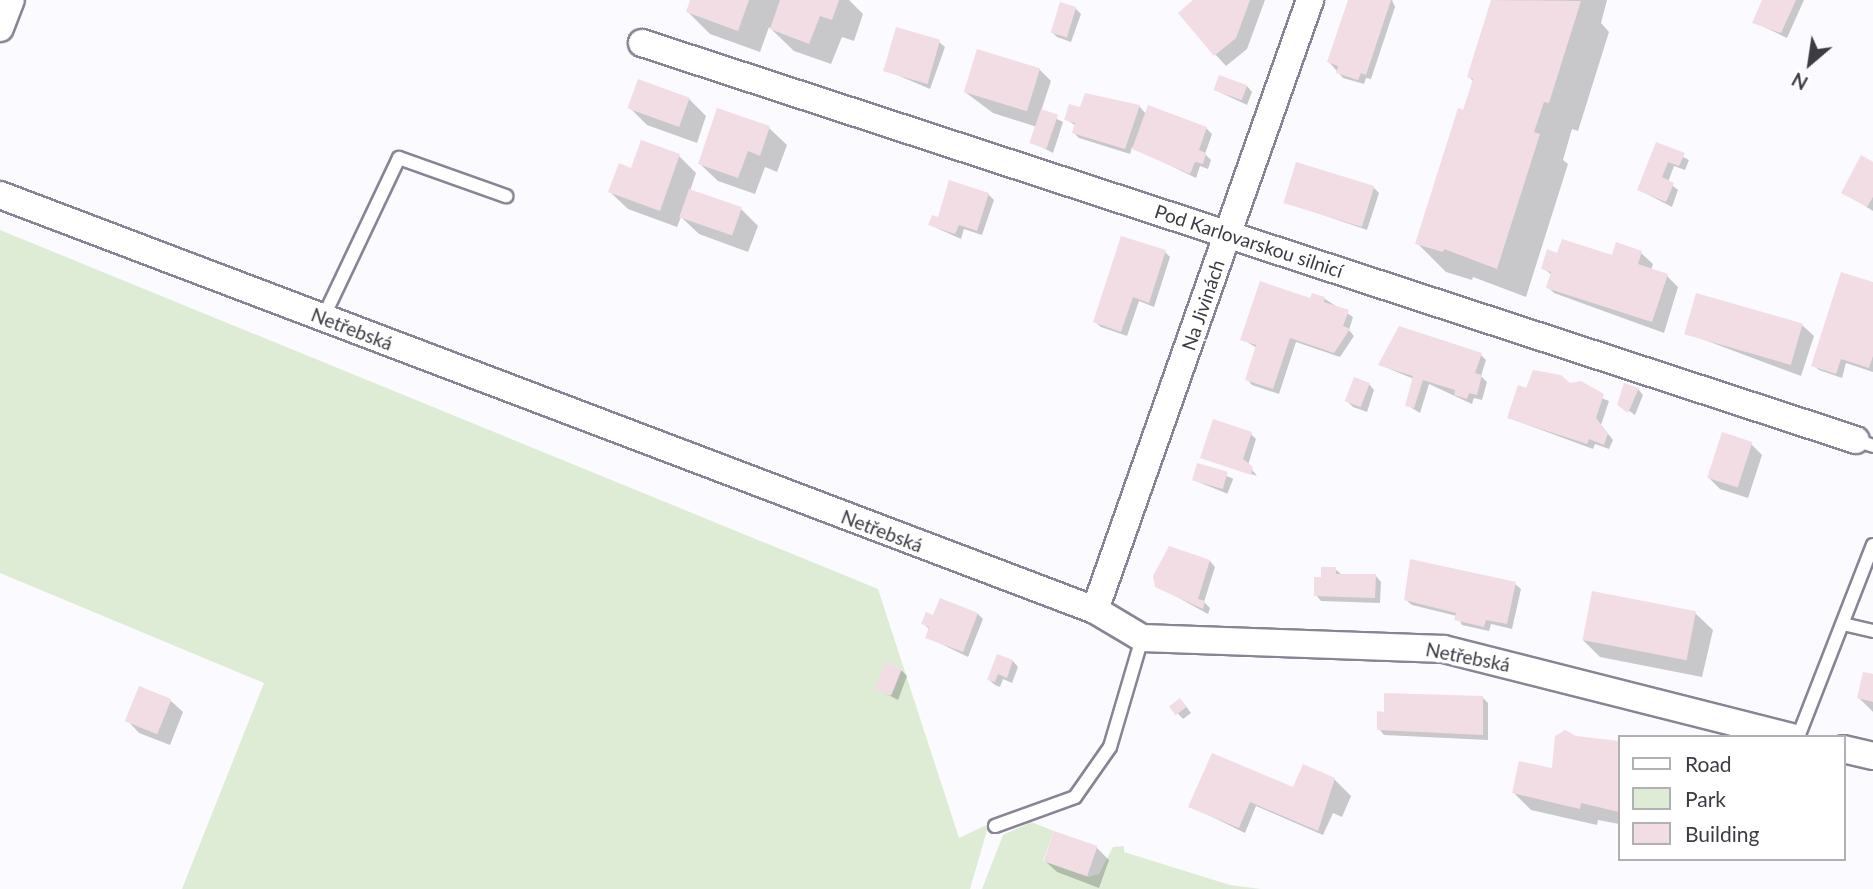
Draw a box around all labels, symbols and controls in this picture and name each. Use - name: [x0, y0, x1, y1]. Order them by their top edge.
- north arrow: [1775, 28, 1845, 98]
- text: N: [1788, 68, 1812, 95]
- street label: Pod Karlovarskou silnicí: [1152, 200, 1346, 282]
- street label: Na Jivinách: [1177, 256, 1229, 354]
- street label: Netřebská: [308, 303, 396, 355]
- street label: Netřebská: [838, 505, 926, 557]
- street label: Netřebská: [1424, 638, 1512, 676]
- legend: [1618, 735, 1845, 861]
- text: Road: [1685, 751, 1732, 776]
- text: Park: [1685, 786, 1726, 811]
- text: Building: [1685, 821, 1760, 846]

